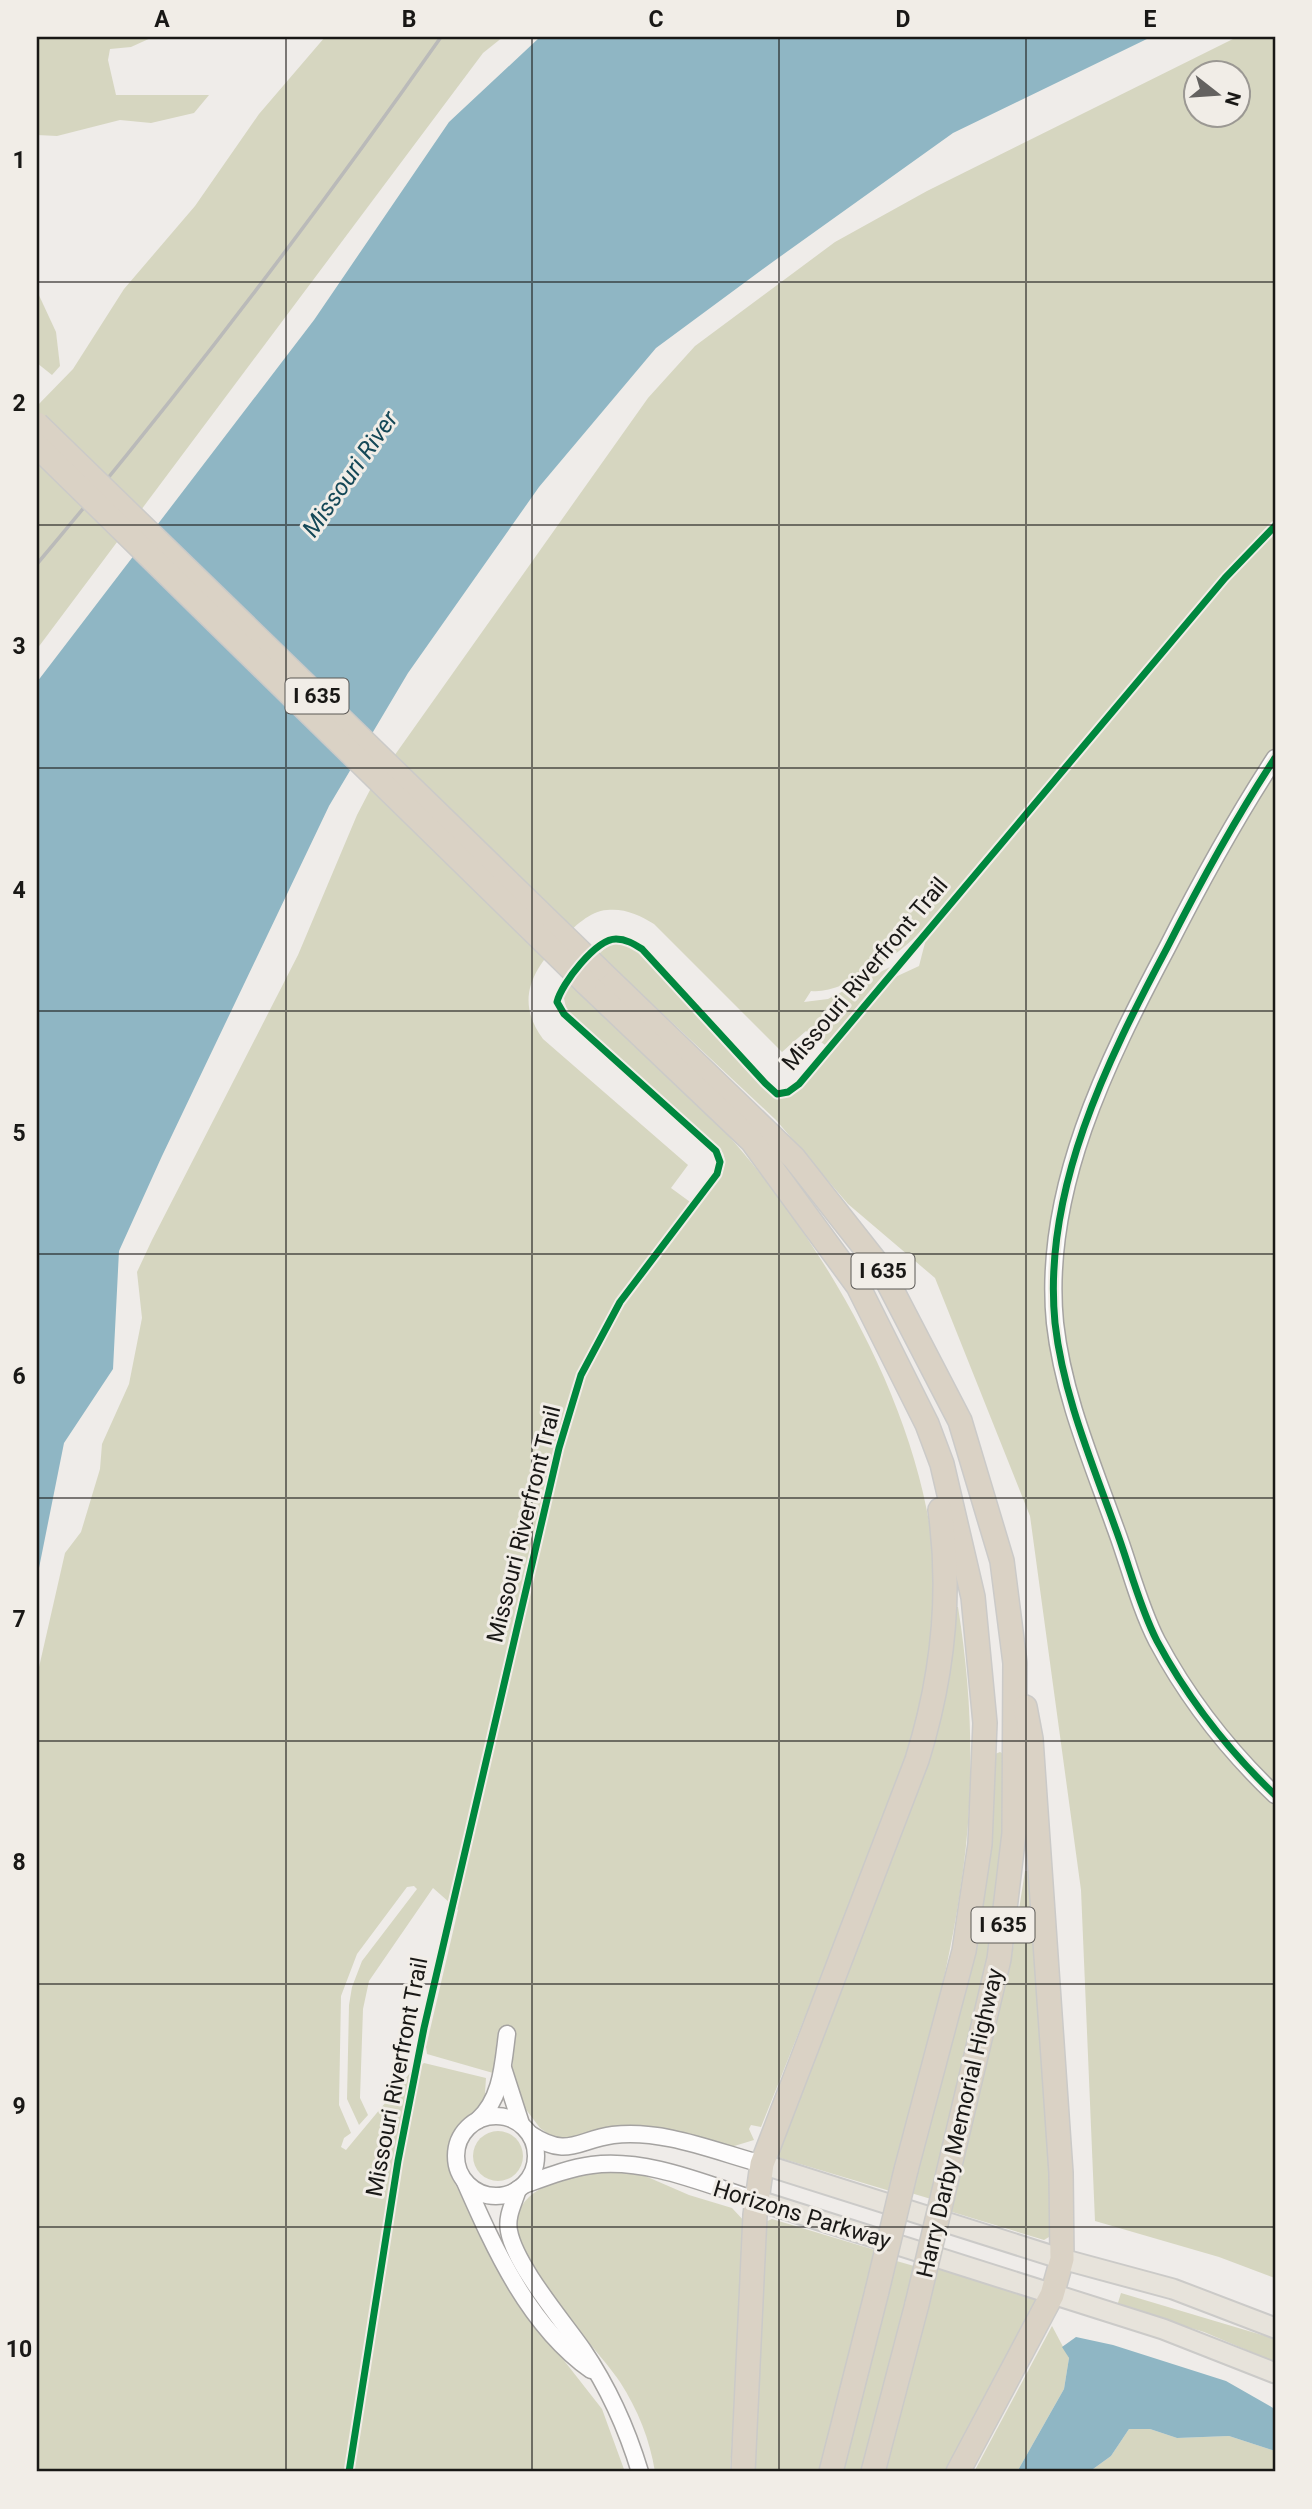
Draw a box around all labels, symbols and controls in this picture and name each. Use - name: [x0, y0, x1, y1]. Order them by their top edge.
- text: A: [154, 6, 170, 33]
- text: B: [402, 6, 416, 33]
- text: C: [648, 6, 664, 33]
- text: D: [896, 6, 910, 33]
- text: E: [1144, 6, 1157, 33]
- north arrow: [1182, 60, 1252, 130]
- text: N: [1220, 89, 1246, 109]
- text: 1: [12, 147, 26, 174]
- text: 2: [12, 390, 26, 417]
- water label: Missouri River: [296, 405, 404, 542]
- text: 3: [12, 633, 26, 660]
- road number: I 635: [286, 678, 348, 714]
- street label: Missouri Riverfront Trail: [776, 872, 954, 1076]
- text: 4: [12, 877, 26, 904]
- text: 5: [12, 1120, 26, 1147]
- road number: I 635: [852, 1254, 914, 1288]
- text: 6: [12, 1363, 26, 1390]
- street label: Missouri Riverfront Trail: [481, 1403, 567, 1645]
- text: 7: [12, 1606, 26, 1633]
- text: 8: [12, 1849, 26, 1876]
- road number: I 635: [972, 1908, 1034, 1942]
- street label: Missouri Riverfront Trail: [361, 1955, 433, 2199]
- street label: Harry Darby Memorial Highway: [911, 1965, 1009, 2280]
- text: 9: [12, 2093, 26, 2120]
- street label: Horizons Parkway: [710, 2175, 894, 2255]
- text: 10: [6, 2336, 32, 2363]

